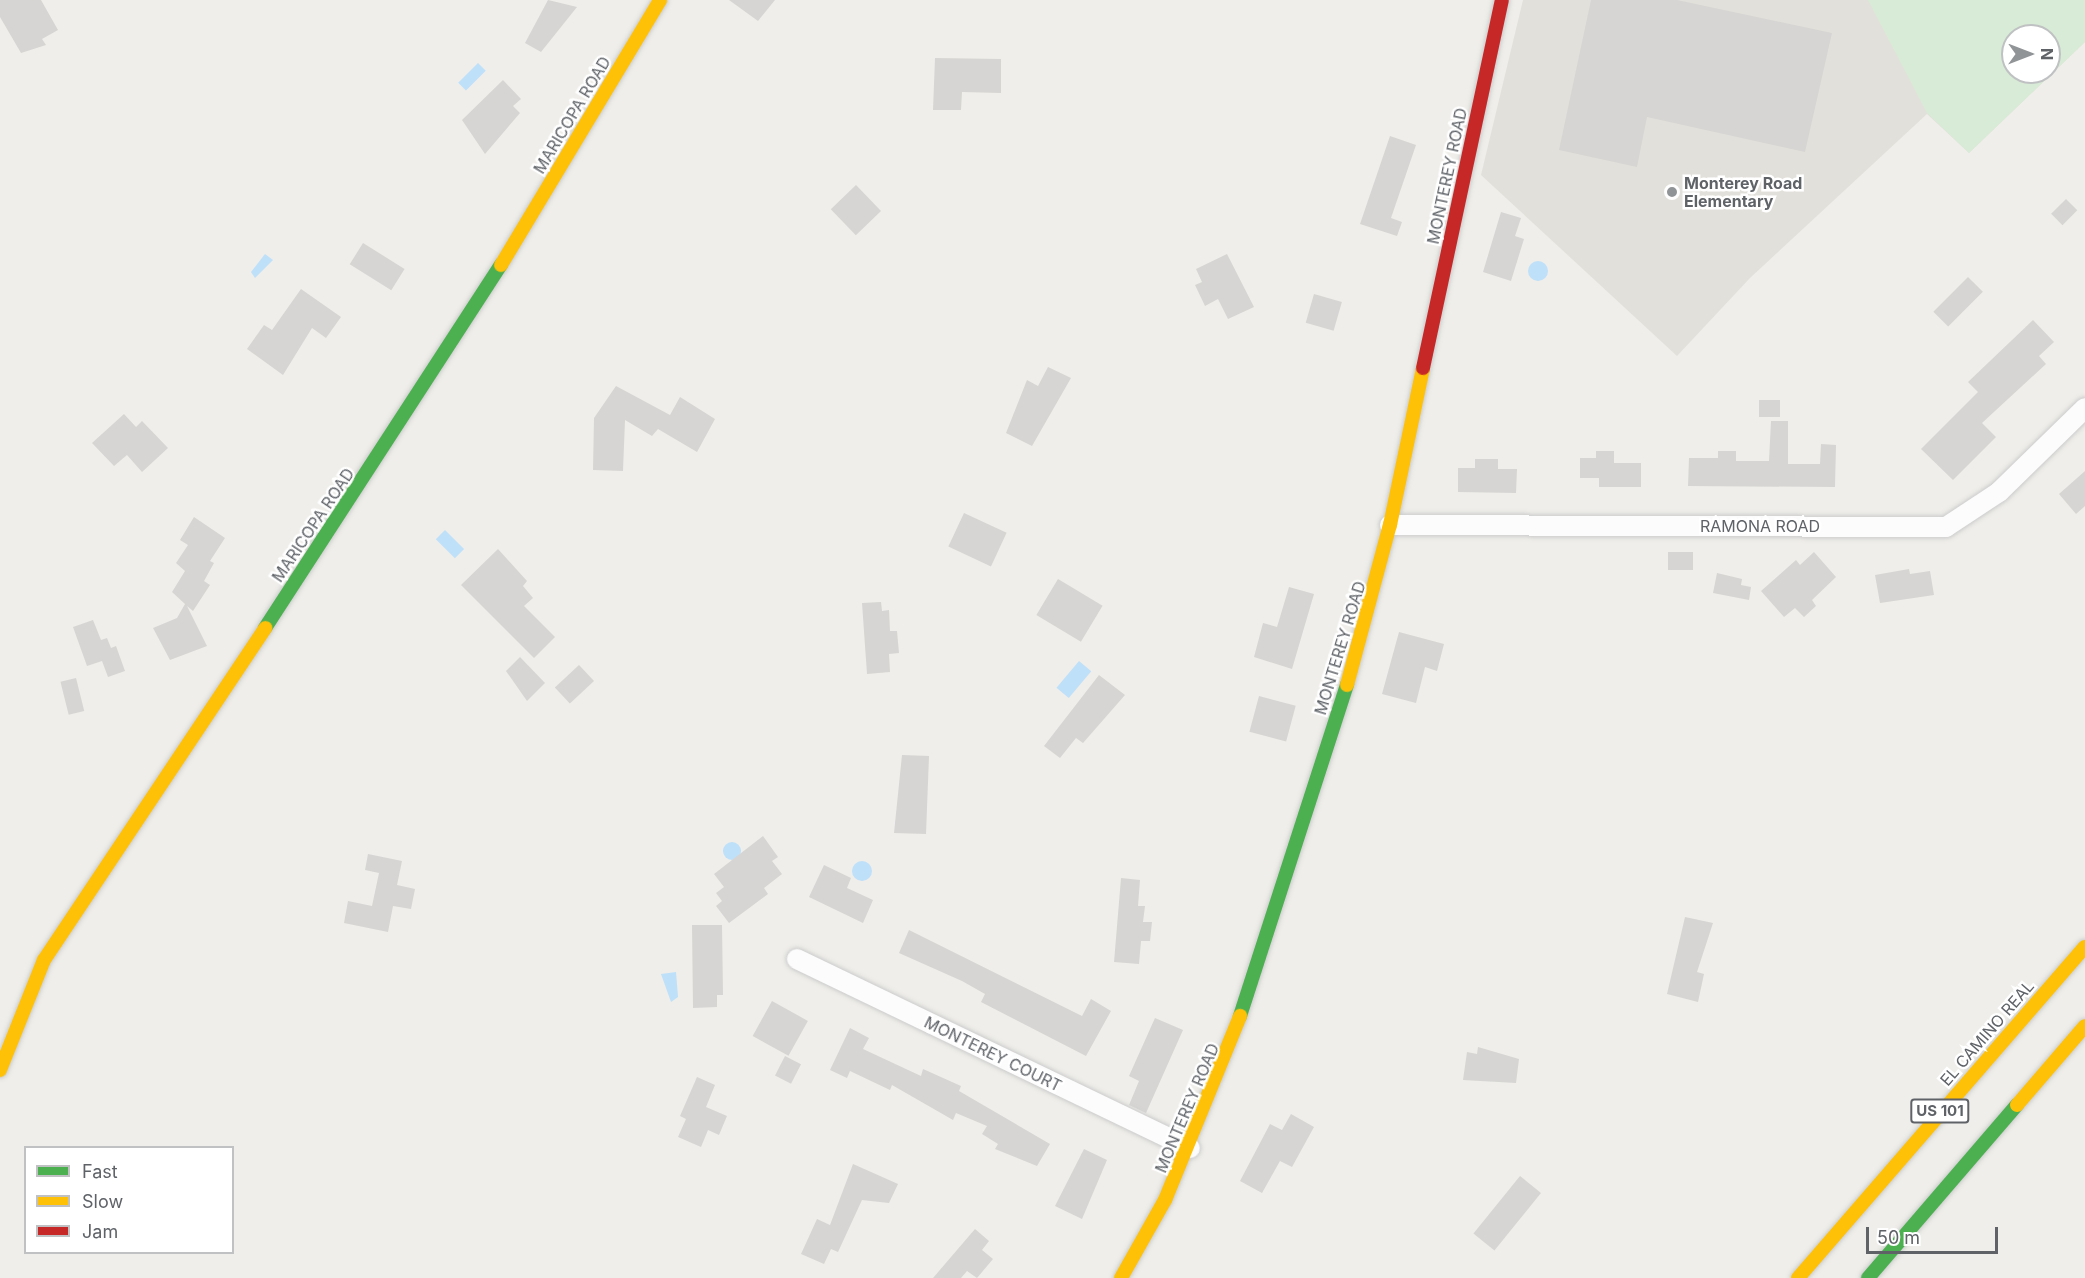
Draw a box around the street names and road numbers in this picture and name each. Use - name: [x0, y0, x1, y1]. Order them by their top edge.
- street label: MARICOPA ROAD: [529, 53, 615, 177]
- street label: MONTEREY ROAD: [1423, 106, 1471, 246]
- street label: MARICOPA ROAD: [268, 464, 358, 586]
- street label: RAMONA ROAD: [1700, 516, 1820, 536]
- street label: MONTEREY ROAD: [1311, 579, 1369, 717]
- street label: EL CAMINO REAL: [1936, 976, 2038, 1090]
- street label: MONTEREY COURT: [921, 1012, 1065, 1096]
- street label: MONTEREY ROAD: [1151, 1040, 1223, 1176]
- road number: US 101: [1910, 1099, 1970, 1123]

